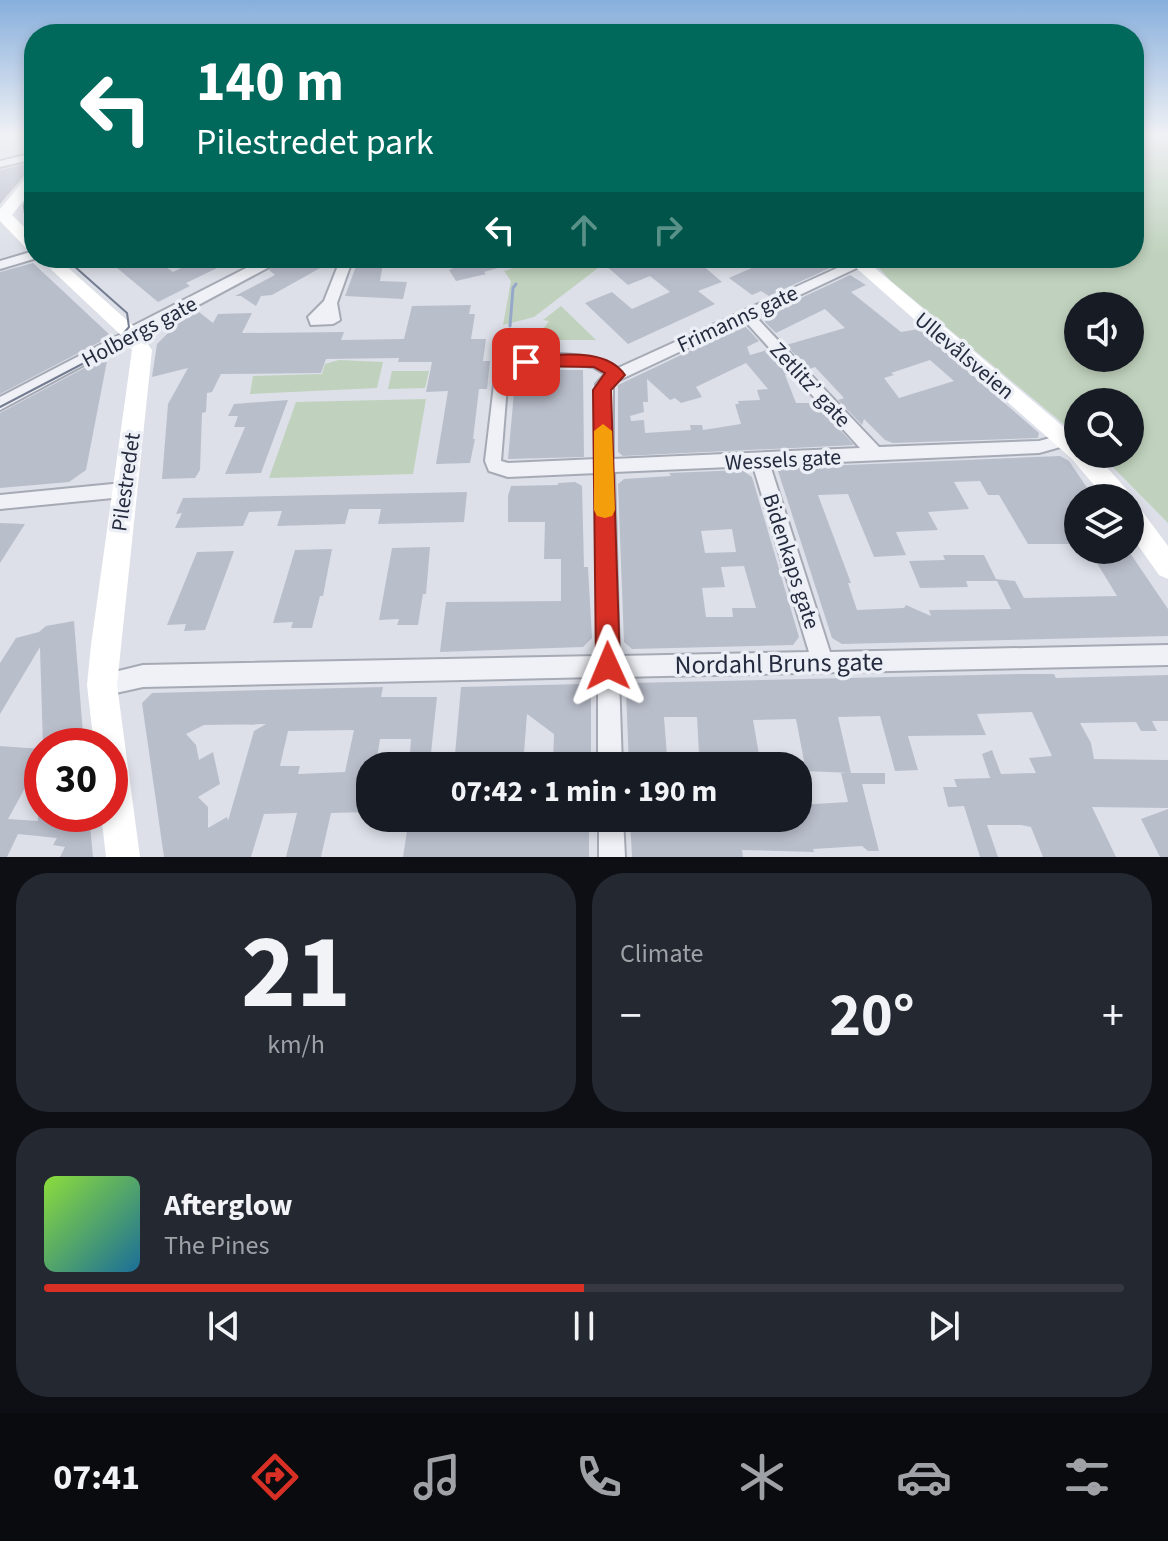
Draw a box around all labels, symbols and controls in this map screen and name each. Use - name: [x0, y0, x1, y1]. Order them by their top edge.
- text: 140 m: [196, 43, 344, 122]
- icon: left: [64, 56, 168, 160]
- text: Pilestredet park: [196, 117, 434, 168]
- icon: left: [478, 208, 522, 252]
- icon: ahead: [562, 208, 606, 252]
- icon: right: [646, 208, 690, 252]
- street label: Frimanns gate: [672, 277, 803, 361]
- street label: Holbergs gate: [76, 288, 203, 376]
- map controls: [1064, 292, 1144, 564]
- button: sound: [1064, 292, 1144, 372]
- street label: Ullevålsveien: [907, 304, 1021, 407]
- pin: [492, 328, 560, 396]
- street label: Zetlitz’ gate: [762, 335, 858, 435]
- icon: arrive: [504, 340, 548, 384]
- button: search: [1064, 388, 1144, 468]
- street label: Pilestredet: [103, 430, 149, 534]
- street label: Wessels gate: [724, 441, 842, 479]
- button: layers: [1064, 484, 1144, 564]
- street label: Bidenkaps gate: [754, 490, 828, 633]
- position arrow: [566, 624, 650, 708]
- street label: Nordahl Bruns gate: [674, 643, 884, 684]
- speed limit sign: 30: [24, 728, 128, 832]
- text: 07:42 · 1 min · 190 m: [451, 770, 717, 813]
- text: 21: [241, 900, 351, 1048]
- text: Climate: [620, 935, 704, 972]
- text: 20°: [829, 974, 915, 1059]
- text: −: [620, 985, 642, 1048]
- text: +: [1102, 985, 1124, 1048]
- text: km/h: [267, 1026, 325, 1063]
- text: Afterglow: [164, 1184, 292, 1227]
- text: The Pines: [164, 1227, 269, 1264]
- icon: previous: [202, 1304, 246, 1348]
- icon: pause: [562, 1304, 606, 1348]
- icon: next: [922, 1304, 966, 1348]
- icon: directions: [247, 1449, 303, 1505]
- icon: music: [409, 1449, 465, 1505]
- icon: phone: [571, 1449, 627, 1505]
- icon: climate: [734, 1449, 790, 1505]
- icon: car: [896, 1449, 952, 1505]
- icon: filters: [1059, 1449, 1115, 1505]
- text: 07:41: [53, 1452, 140, 1503]

